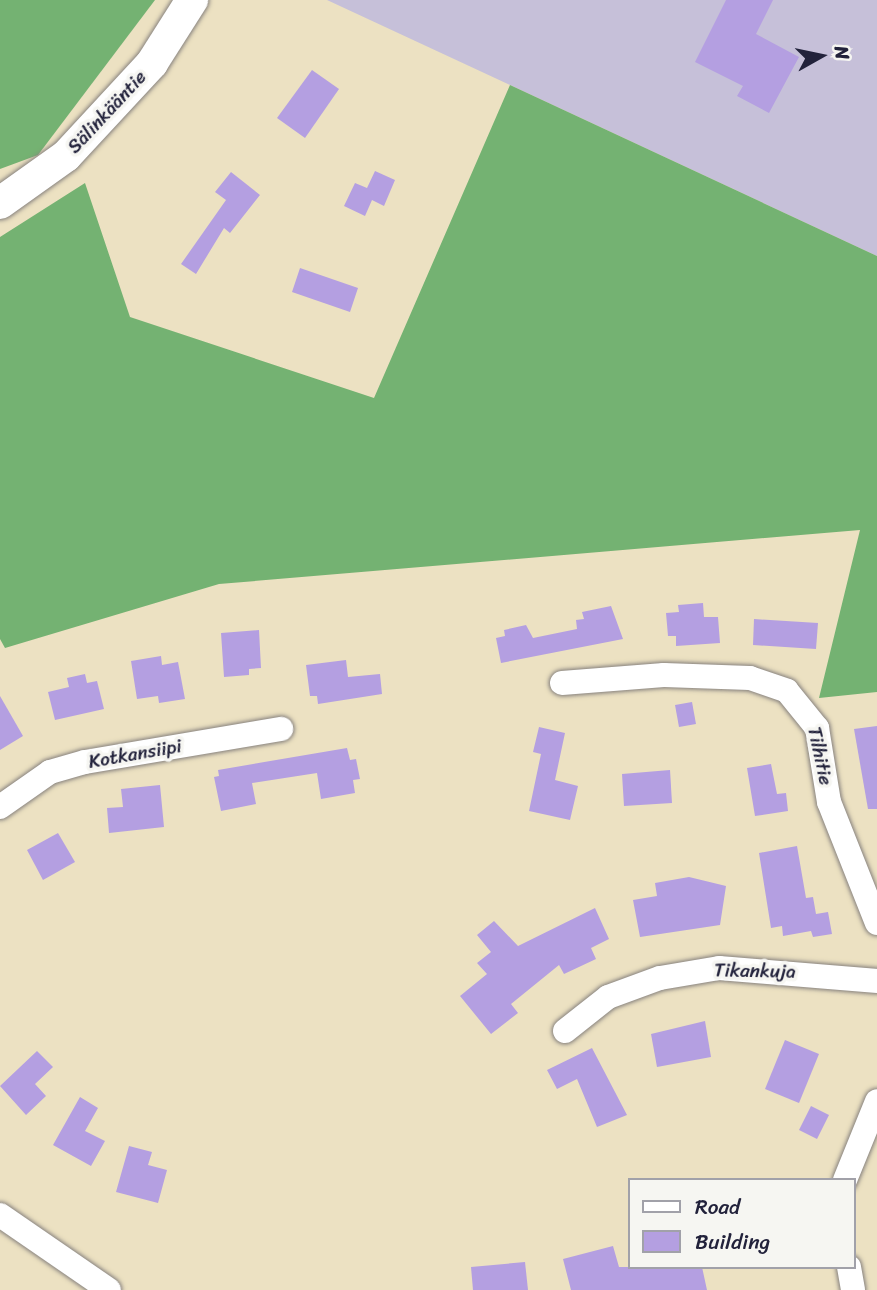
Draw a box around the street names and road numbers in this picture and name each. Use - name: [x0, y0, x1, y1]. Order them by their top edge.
- street label: Sälinkääntie: [63, 66, 151, 158]
- street label: Tilhitie: [803, 725, 837, 787]
- street label: Kotkansiipi: [87, 735, 183, 773]
- street label: Tikankuja: [714, 959, 796, 983]

